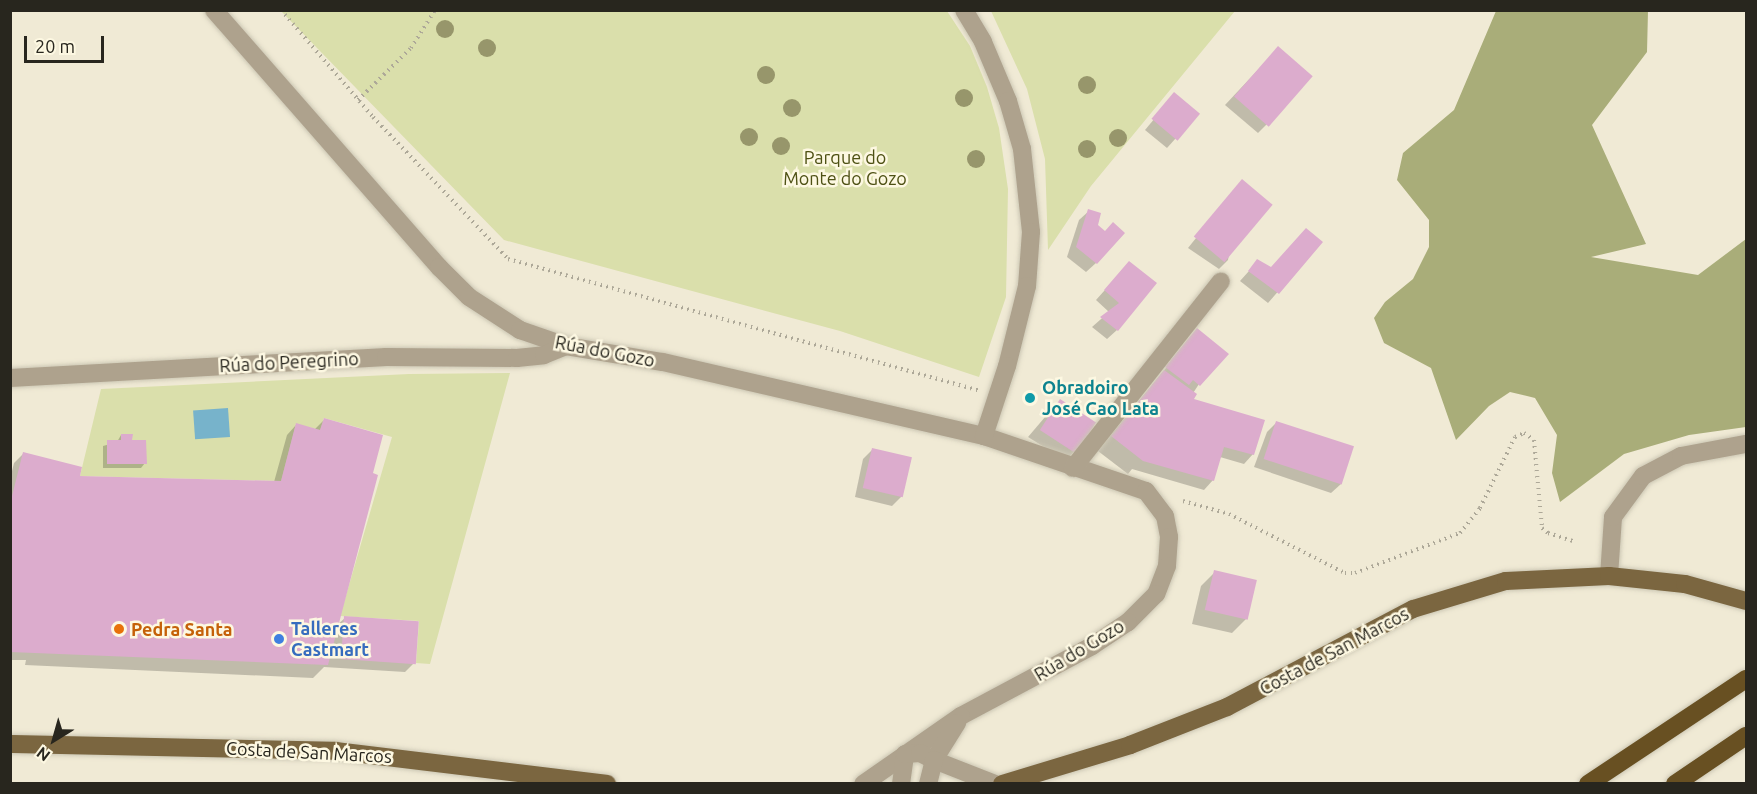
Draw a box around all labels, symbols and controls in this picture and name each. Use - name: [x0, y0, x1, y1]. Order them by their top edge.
- scale bar: [27, 24, 106, 62]
- text: 20 m: [35, 36, 75, 56]
- park label: Parque do Monte do Gozo: [783, 147, 907, 190]
- street label: Rúa do Gozo: [553, 331, 657, 371]
- street label: Rúa do Peregrino: [219, 348, 359, 376]
- place label: Obradoiro José Cao Lata: [1042, 377, 1159, 420]
- marker: Obradoiro José Cao Lata: [1023, 391, 1037, 405]
- street label: Costa de San Marcos: [1256, 603, 1412, 699]
- street label: Rúa do Gozo: [1030, 615, 1128, 685]
- place label: Pedra Santa: [131, 618, 232, 640]
- place label: Talleres Castmart: [291, 618, 369, 660]
- marker: Pedra Santa: [112, 622, 126, 636]
- marker: Talleres Castmart: [272, 632, 286, 646]
- north arrow: [24, 710, 84, 770]
- street label: Costa de San Marcos: [226, 737, 392, 767]
- text: N: [33, 744, 53, 765]

